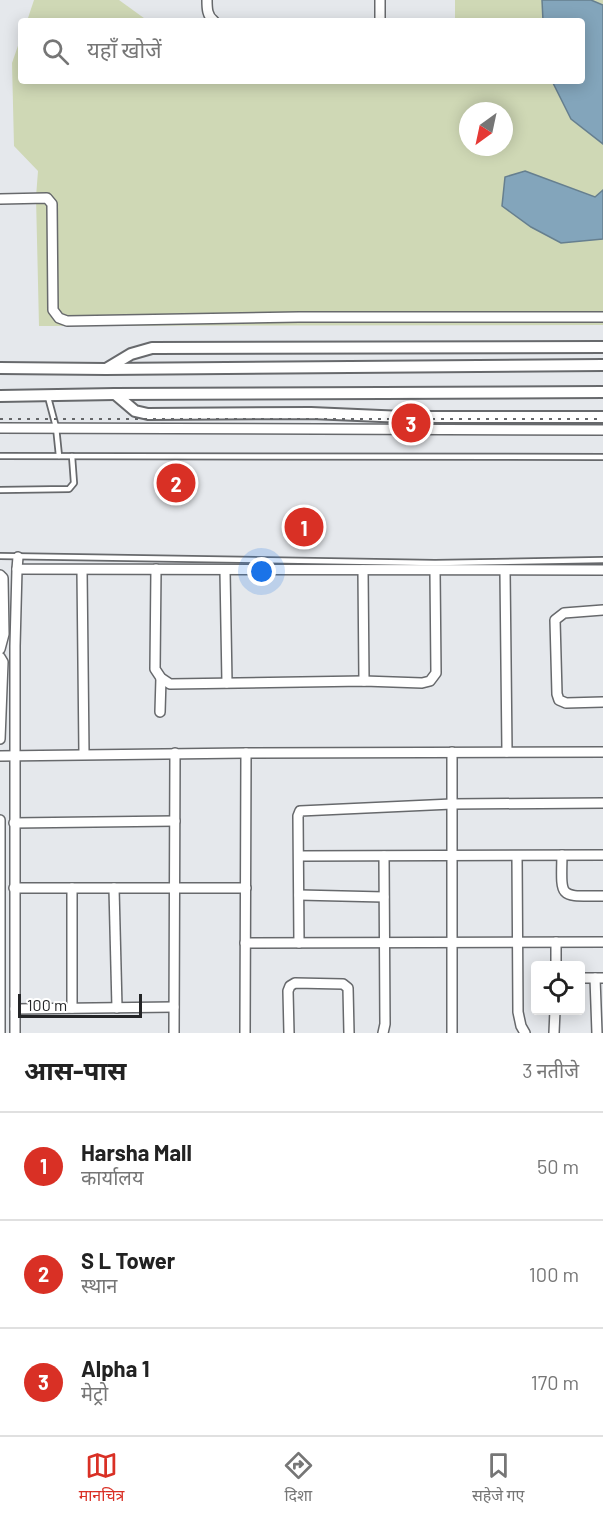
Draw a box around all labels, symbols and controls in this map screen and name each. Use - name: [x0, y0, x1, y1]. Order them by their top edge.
- search box: [18, 18, 585, 84]
- icon: search: [39, 35, 72, 68]
- text: यहाँ खोजें: [87, 36, 162, 62]
- north arrow: [459, 102, 513, 156]
- pin: 3: [392, 400, 430, 446]
- pin: 2: [156, 460, 195, 506]
- pin: 1: [284, 504, 324, 550]
- your location: [247, 557, 276, 586]
- map controls: [531, 961, 585, 1015]
- button: locate: [531, 961, 585, 1015]
- scale bar: [18, 991, 142, 1018]
- text: 100 m: [27, 995, 67, 1014]
- text: आस-पास: [24, 1054, 126, 1085]
- text: 3 नतीजे: [522, 1058, 579, 1082]
- text: Harsha Mall: [81, 1139, 192, 1165]
- text: 1: [40, 1154, 47, 1178]
- text: 50 m: [537, 1154, 579, 1178]
- text: कार्यालय: [81, 1165, 143, 1189]
- text: S L Tower: [81, 1247, 175, 1273]
- text: 2: [38, 1262, 49, 1286]
- text: 100 m: [529, 1262, 579, 1286]
- text: स्थान: [81, 1273, 117, 1297]
- text: Alpha 1: [81, 1355, 149, 1381]
- text: 3: [38, 1370, 49, 1394]
- text: 170 m: [531, 1370, 579, 1394]
- text: मेट्रो: [81, 1381, 108, 1405]
- tab: मानचित्र: [79, 1449, 124, 1508]
- tab: दिशा: [282, 1449, 315, 1508]
- tab: सहेजे गए: [472, 1449, 524, 1508]

